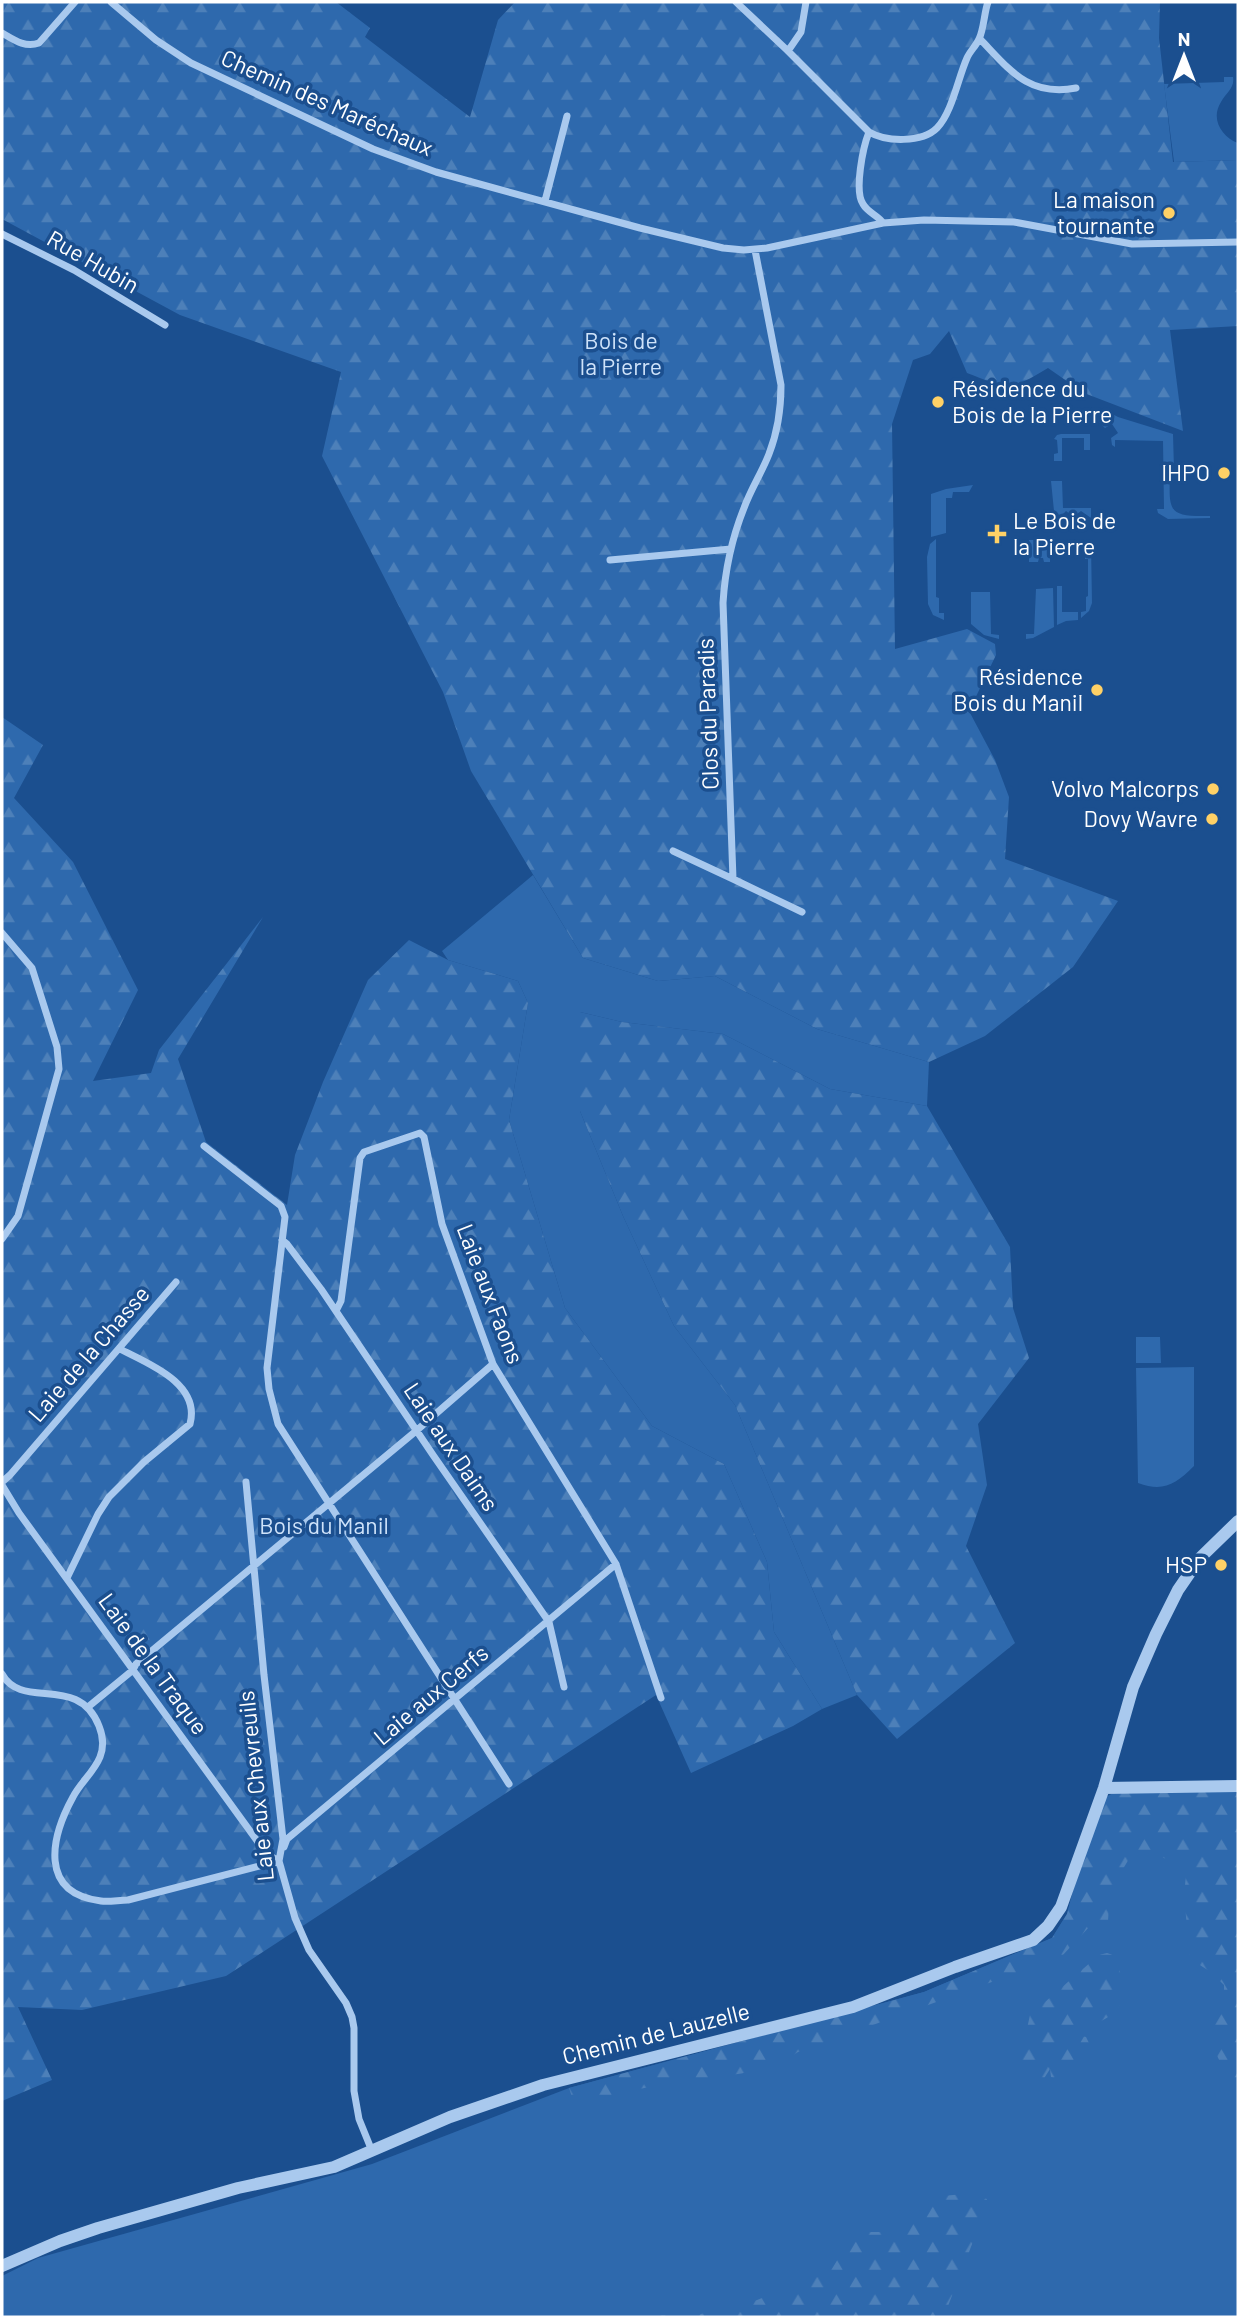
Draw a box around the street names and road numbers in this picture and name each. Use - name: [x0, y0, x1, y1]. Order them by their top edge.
- street label: Chemin des Maréchaux: [217, 43, 438, 161]
- street label: Rue Hubin: [43, 224, 144, 299]
- street label: Clos du Paradis: [690, 638, 724, 790]
- street label: Laie aux Faons: [451, 1220, 530, 1367]
- street label: Laie de la Chasse: [22, 1280, 155, 1427]
- street label: Laie aux Daims: [399, 1377, 505, 1516]
- street label: Laie de la Traque: [93, 1587, 214, 1740]
- street label: Laie aux Cerfs: [367, 1638, 493, 1750]
- street label: Laie aux Chevreuils: [231, 1689, 279, 1883]
- street label: Chemin de Lauzelle: [559, 1996, 752, 2070]

